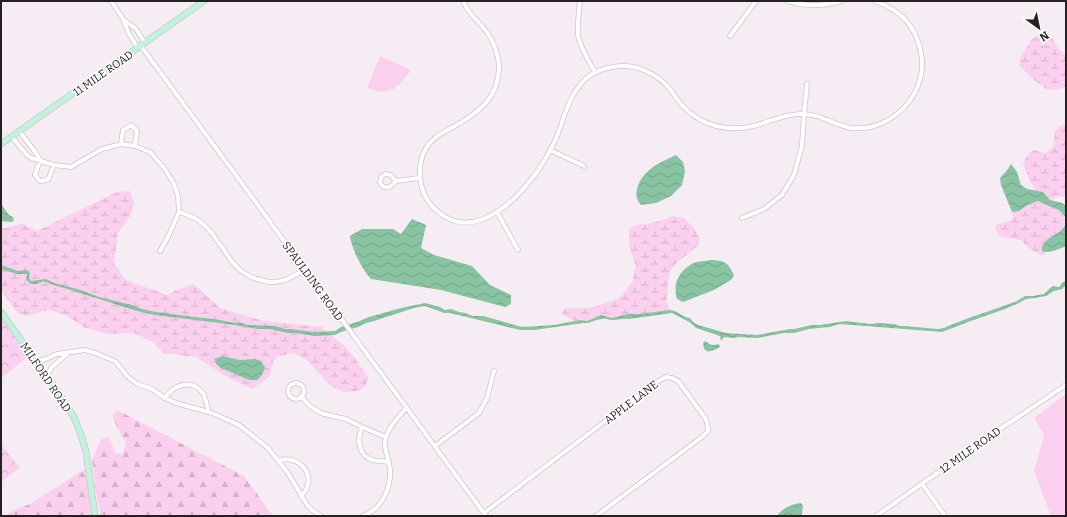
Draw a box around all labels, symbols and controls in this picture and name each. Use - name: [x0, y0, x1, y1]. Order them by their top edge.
- north arrow: [1019, 8, 1059, 48]
- text: N: [1037, 28, 1051, 44]
- street label: 11 MILE ROAD: [71, 48, 136, 99]
- street label: SPAULDING ROAD: [279, 239, 346, 324]
- street label: MILFORD ROAD: [17, 340, 74, 415]
- street label: APPLE LANE: [602, 378, 661, 427]
- street label: 12 MILE ROAD: [937, 424, 1003, 476]

